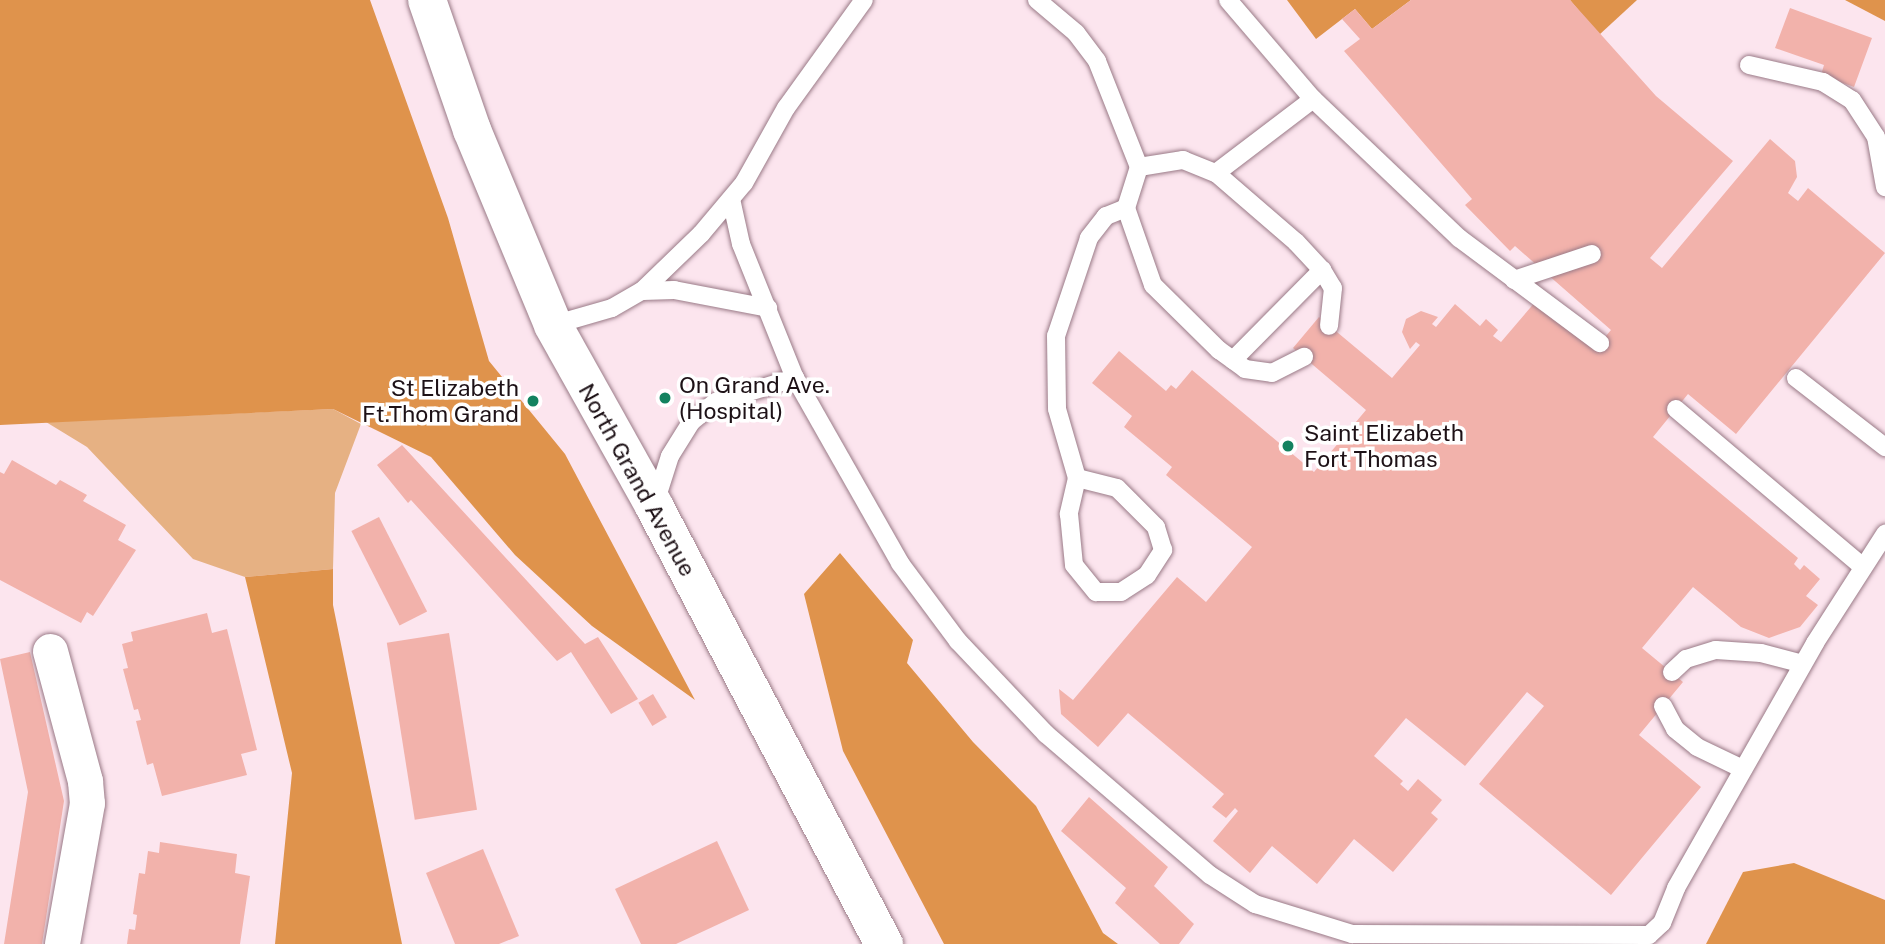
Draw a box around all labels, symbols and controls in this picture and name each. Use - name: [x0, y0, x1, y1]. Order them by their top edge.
- place label: On Grand Ave. (Hospital): [679, 371, 830, 425]
- place label: St Elizabeth Ft.Thom Grand: [362, 374, 519, 428]
- street label: North Grand Avenue: [572, 379, 702, 581]
- marker: On Grand Ave. (Hospital): [657, 390, 673, 406]
- marker: St Elizabeth Ft.Thom Grand: [525, 393, 541, 409]
- place label: Saint Elizabeth Fort Thomas: [1304, 419, 1464, 473]
- marker: Saint Elizabeth Fort Thomas: [1278, 436, 1298, 456]

